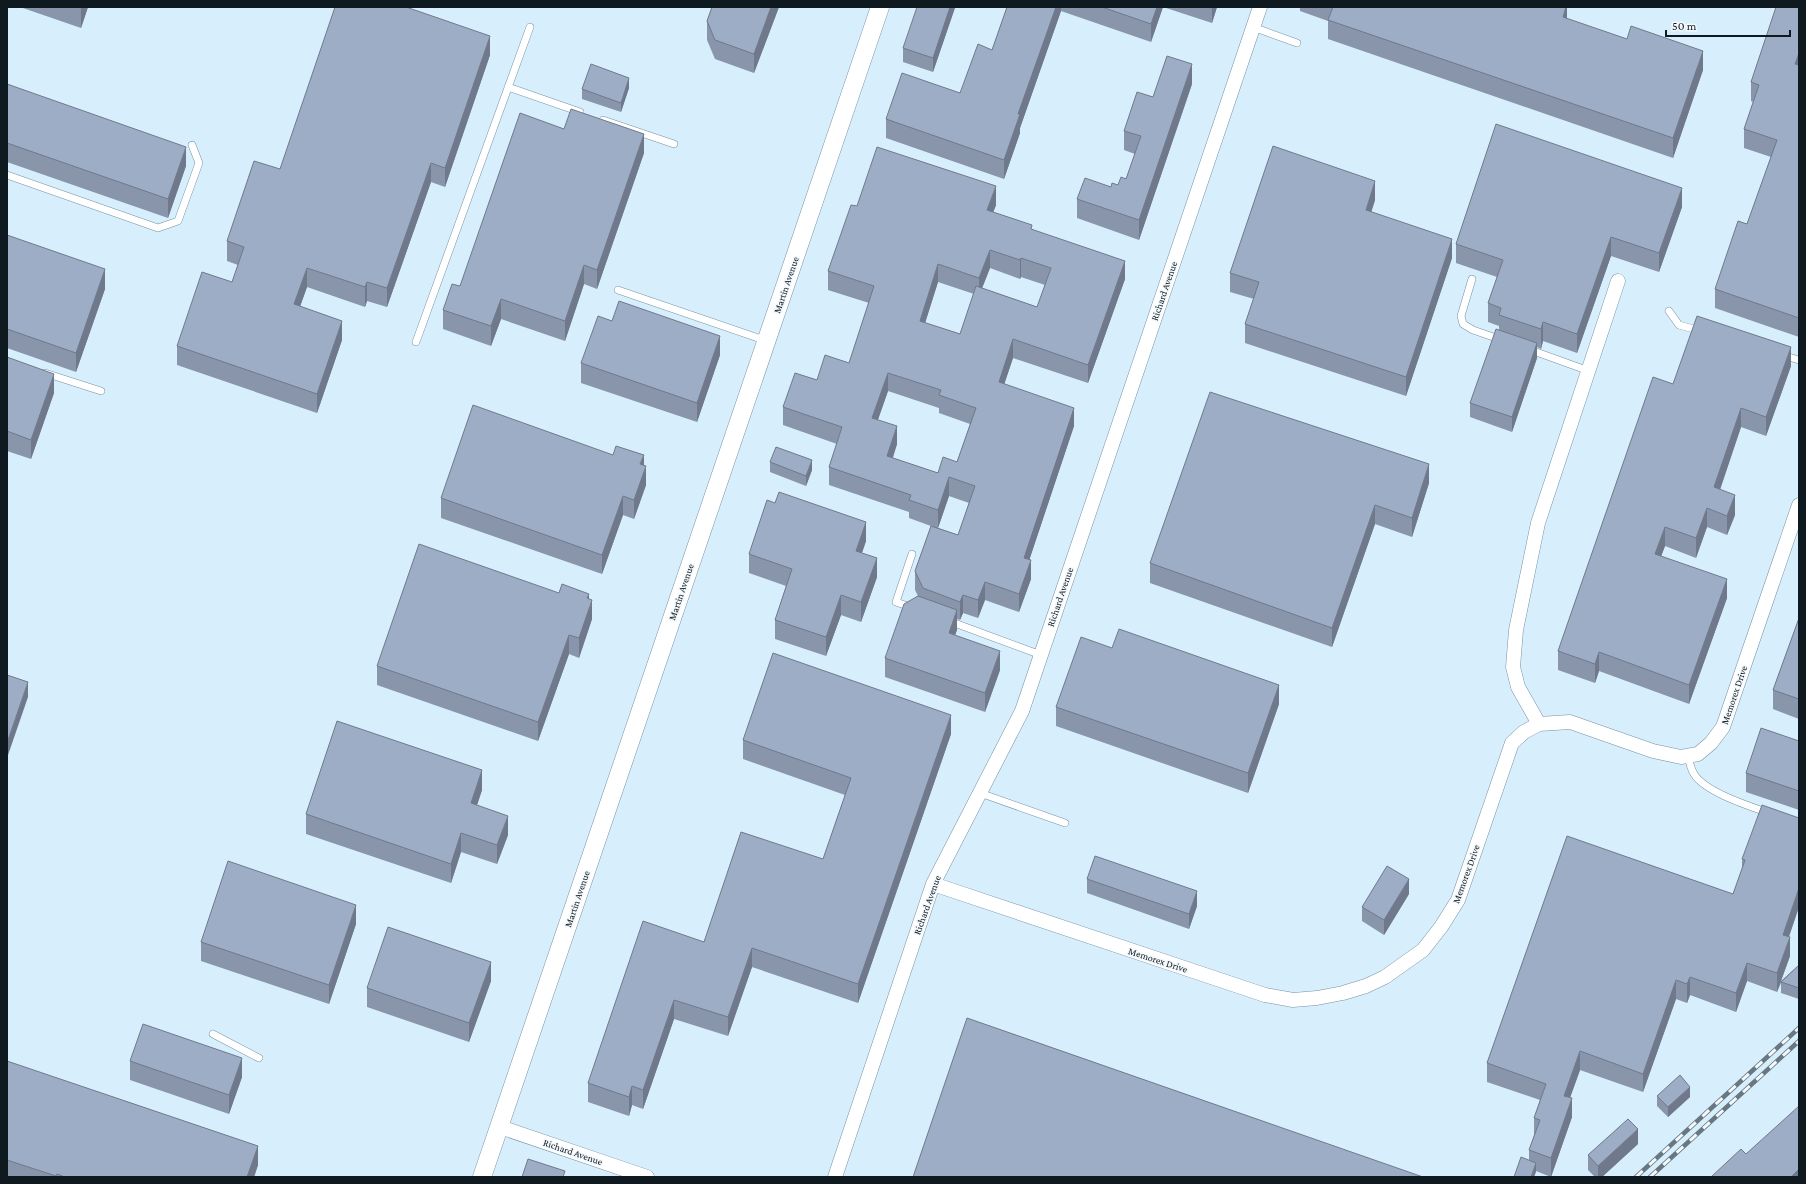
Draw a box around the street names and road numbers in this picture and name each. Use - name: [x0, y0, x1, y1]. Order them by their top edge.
- street label: Martin Avenue: [771, 255, 801, 315]
- street label: Richard Avenue: [1149, 259, 1180, 322]
- street label: Martin Avenue: [666, 562, 696, 622]
- street label: Richard Avenue: [1045, 565, 1076, 628]
- street label: Memorex Drive: [1719, 664, 1749, 726]
- street label: Memorex Drive: [1450, 843, 1482, 905]
- street label: Martin Avenue: [562, 869, 592, 929]
- street label: Richard Avenue: [911, 873, 943, 936]
- street label: Memorex Drive: [1127, 945, 1190, 975]
- street label: Richard Avenue: [542, 1137, 605, 1168]

